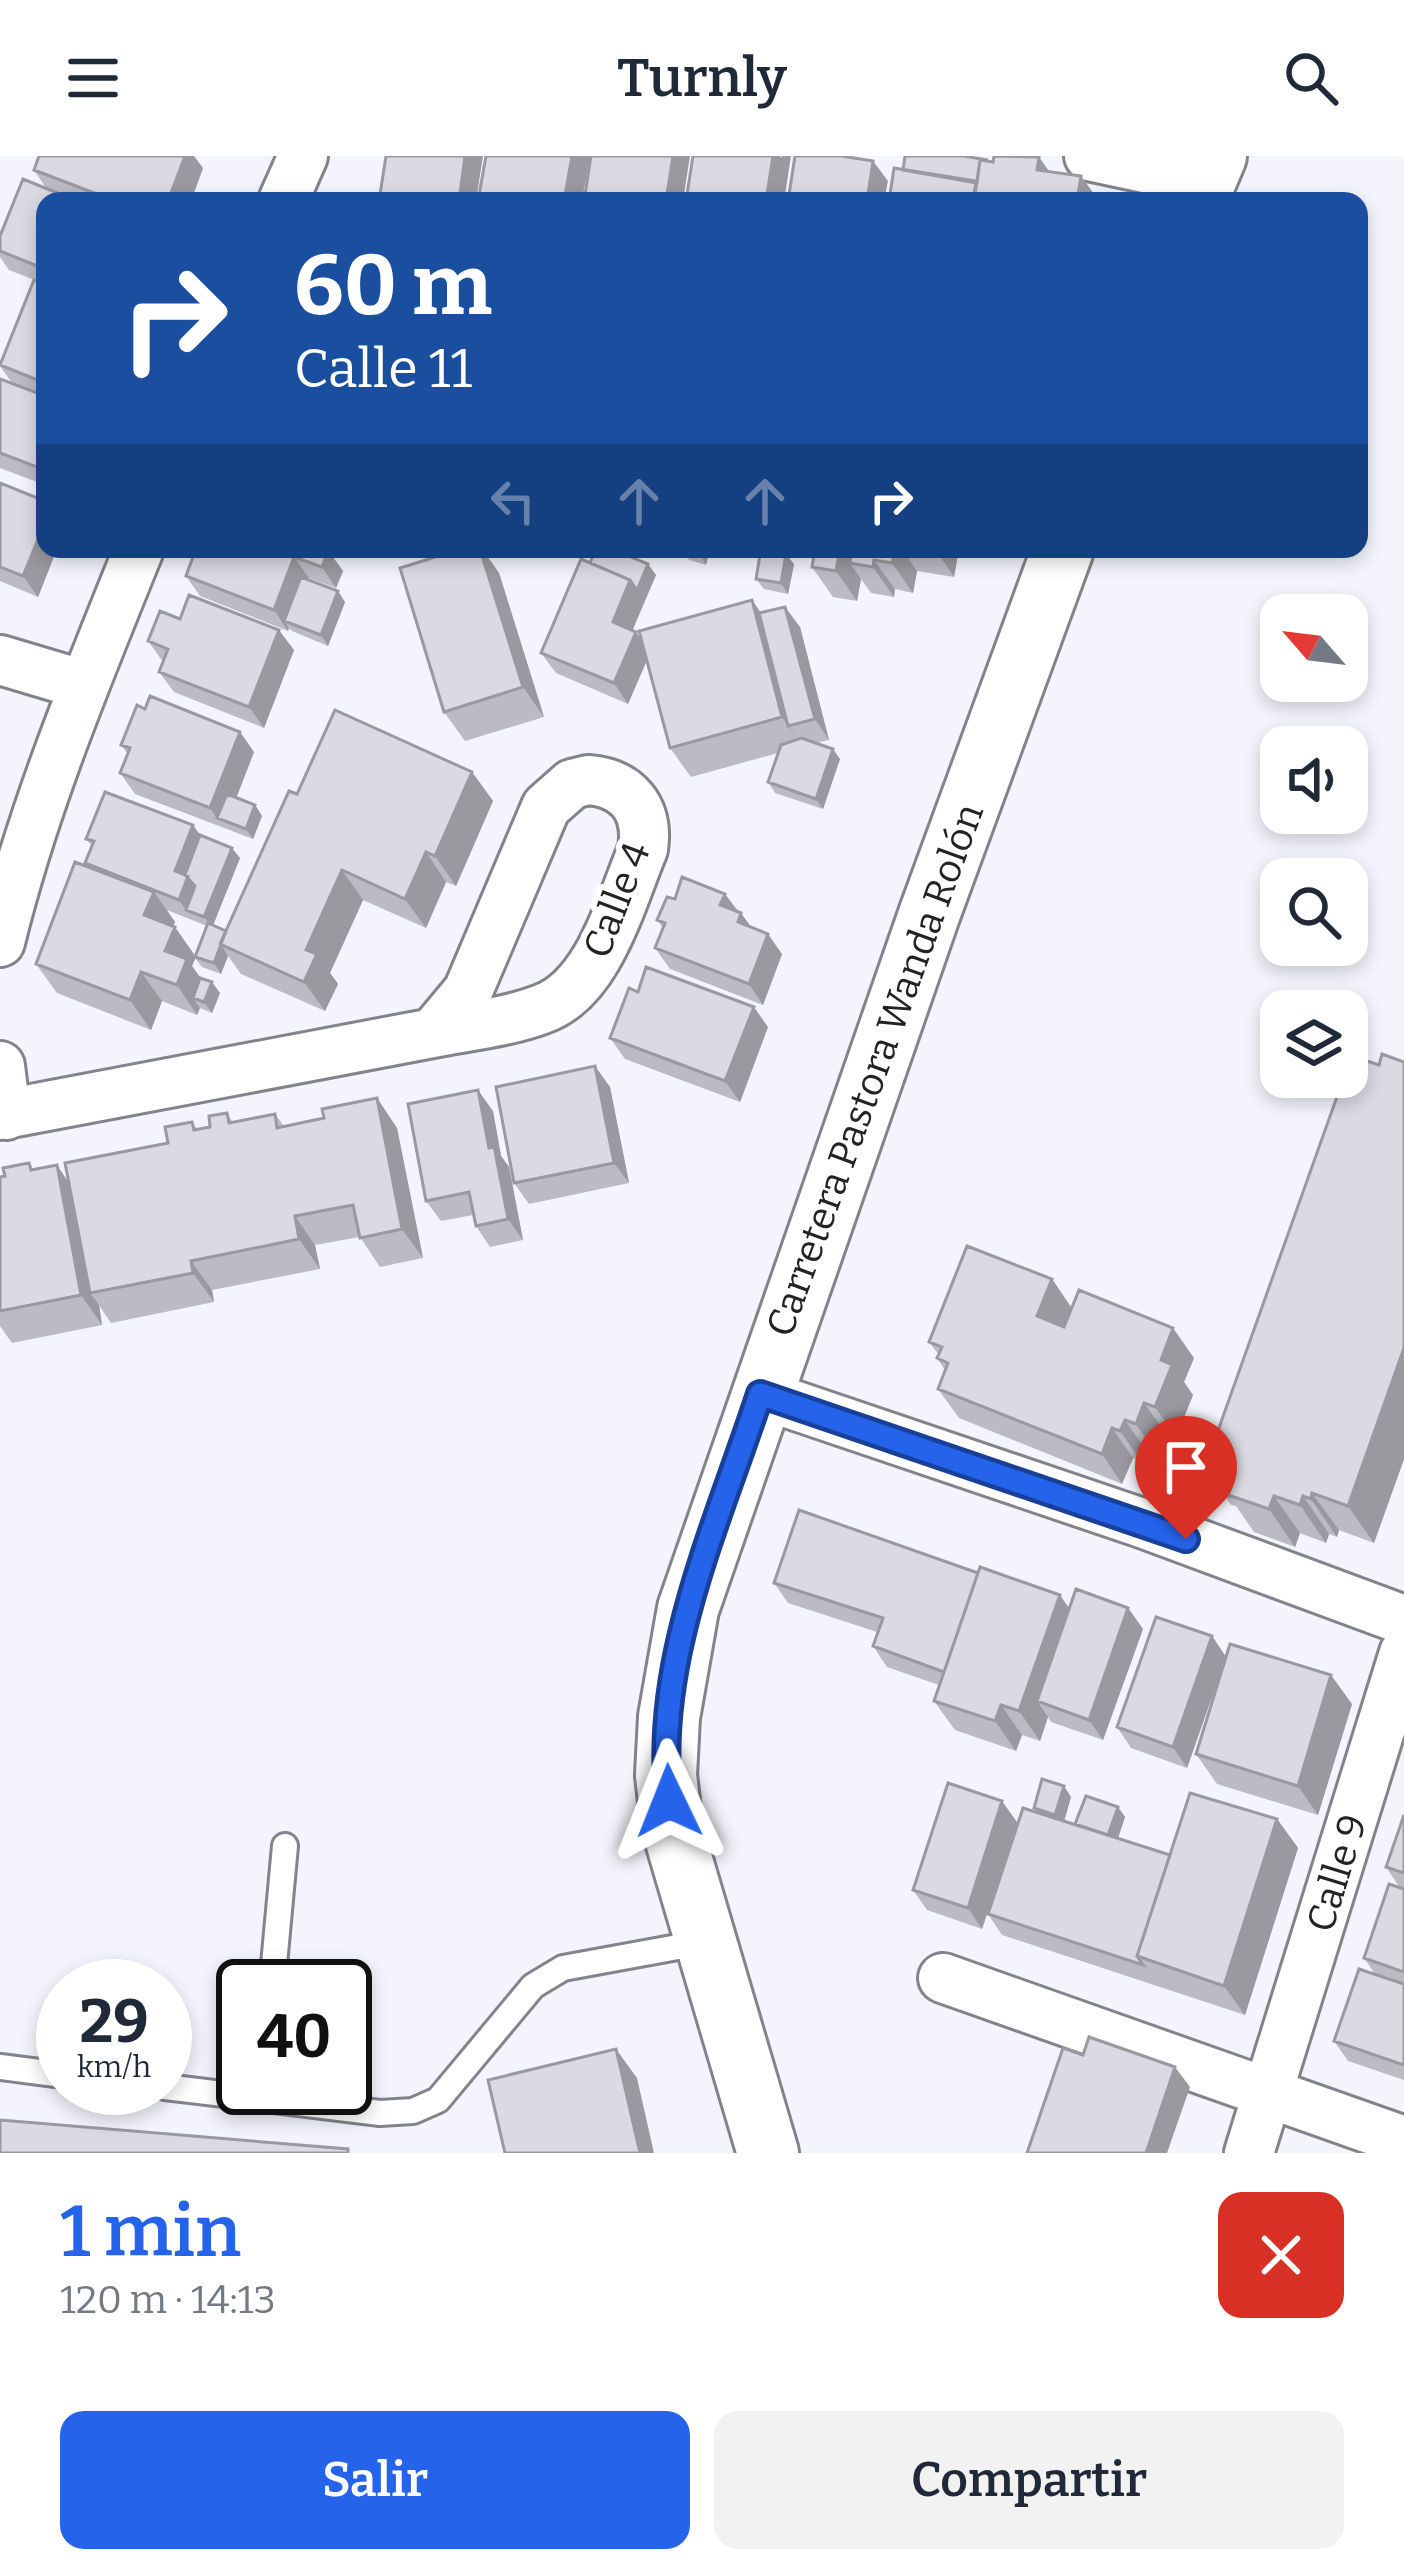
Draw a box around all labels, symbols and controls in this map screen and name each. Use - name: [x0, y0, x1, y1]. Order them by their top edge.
- icon: menu: [60, 45, 126, 111]
- icon: search: [1278, 45, 1344, 111]
- text: Turnly: [617, 46, 787, 110]
- text: 60 m: [294, 235, 492, 336]
- icon: right: [96, 240, 252, 396]
- text: Calle 11: [294, 337, 473, 401]
- icon: left: [480, 468, 546, 534]
- icon: ahead: [606, 468, 672, 534]
- icon: ahead: [732, 468, 798, 534]
- icon: right: [858, 468, 924, 534]
- north arrow: [1260, 594, 1368, 702]
- map controls: [1260, 594, 1368, 1098]
- button: sound: [1260, 726, 1368, 834]
- street label: Carretera Pastora Wanda Rolón: [757, 797, 993, 1343]
- street label: Calle 4: [574, 836, 660, 964]
- button: search: [1260, 858, 1368, 966]
- button: layers: [1260, 990, 1368, 1098]
- pin: [1135, 1416, 1237, 1539]
- icon: arrive: [1153, 1434, 1219, 1500]
- position arrow: [606, 1738, 732, 1864]
- street label: Calle 9: [1297, 1809, 1377, 1937]
- speed limit sign: 40: [216, 1959, 372, 2115]
- text: 29: [79, 1986, 149, 2058]
- text: km/h: [77, 2049, 151, 2085]
- text: 1 min: [60, 2189, 241, 2275]
- button: close: [1218, 2192, 1344, 2318]
- text: 120 m · 14:13: [60, 2277, 276, 2323]
- button: Salir: [60, 2411, 690, 2549]
- button: Compartir: [714, 2411, 1344, 2549]

